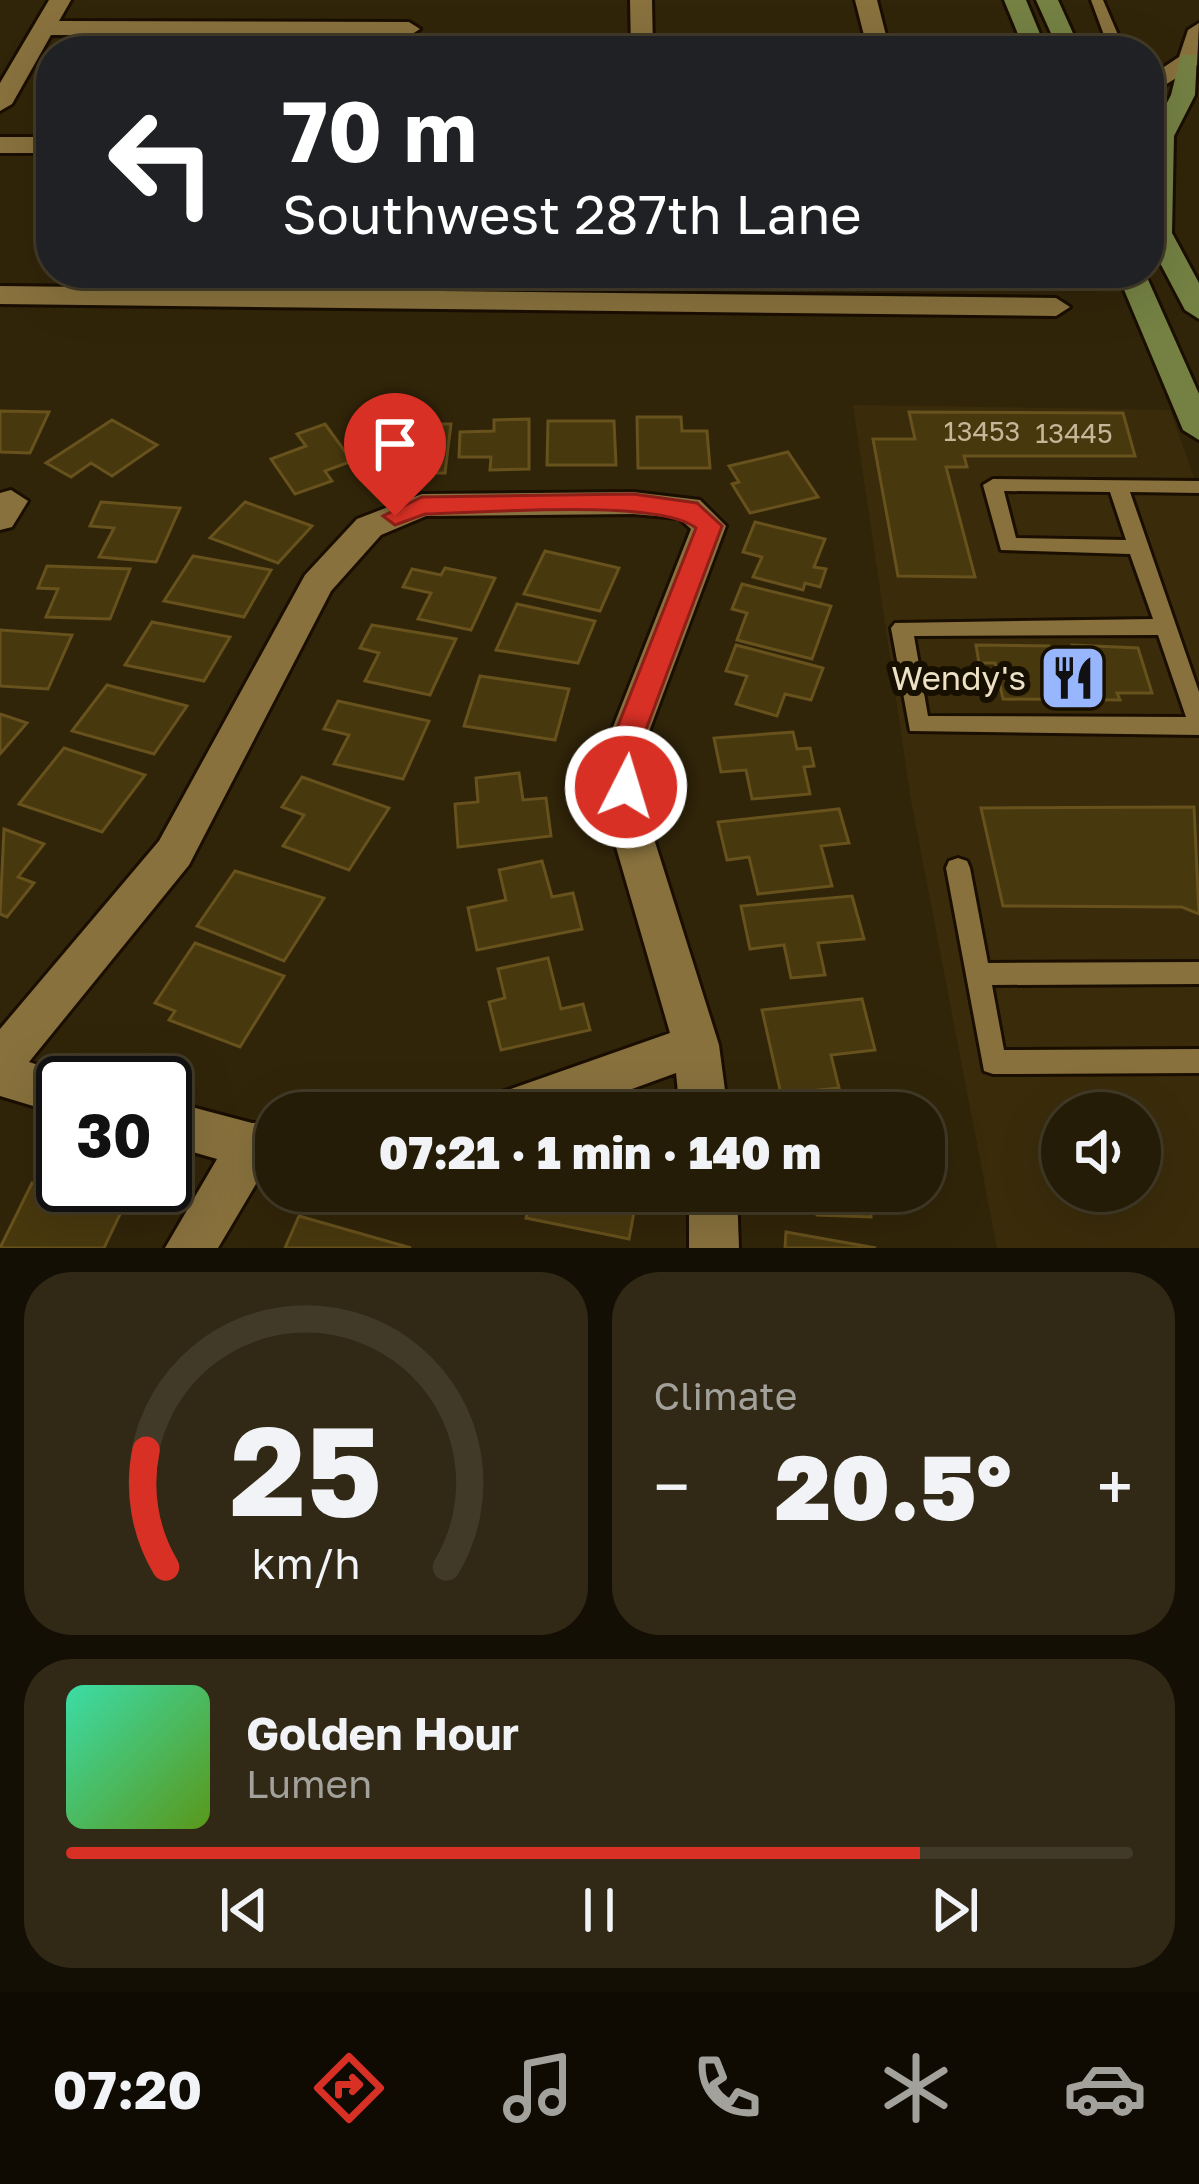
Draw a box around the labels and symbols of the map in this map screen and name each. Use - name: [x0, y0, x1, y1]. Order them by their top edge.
- pin: [344, 393, 446, 516]
- house number: 13453: [944, 415, 1020, 447]
- house number: 13445: [1035, 417, 1113, 449]
- restaurant icon: Wendy's: [1038, 643, 1108, 713]
- place label: Wendy's: [891, 658, 1026, 697]
- position arrow: [563, 724, 689, 850]
- speed limit sign: 30: [36, 1056, 192, 1212]

